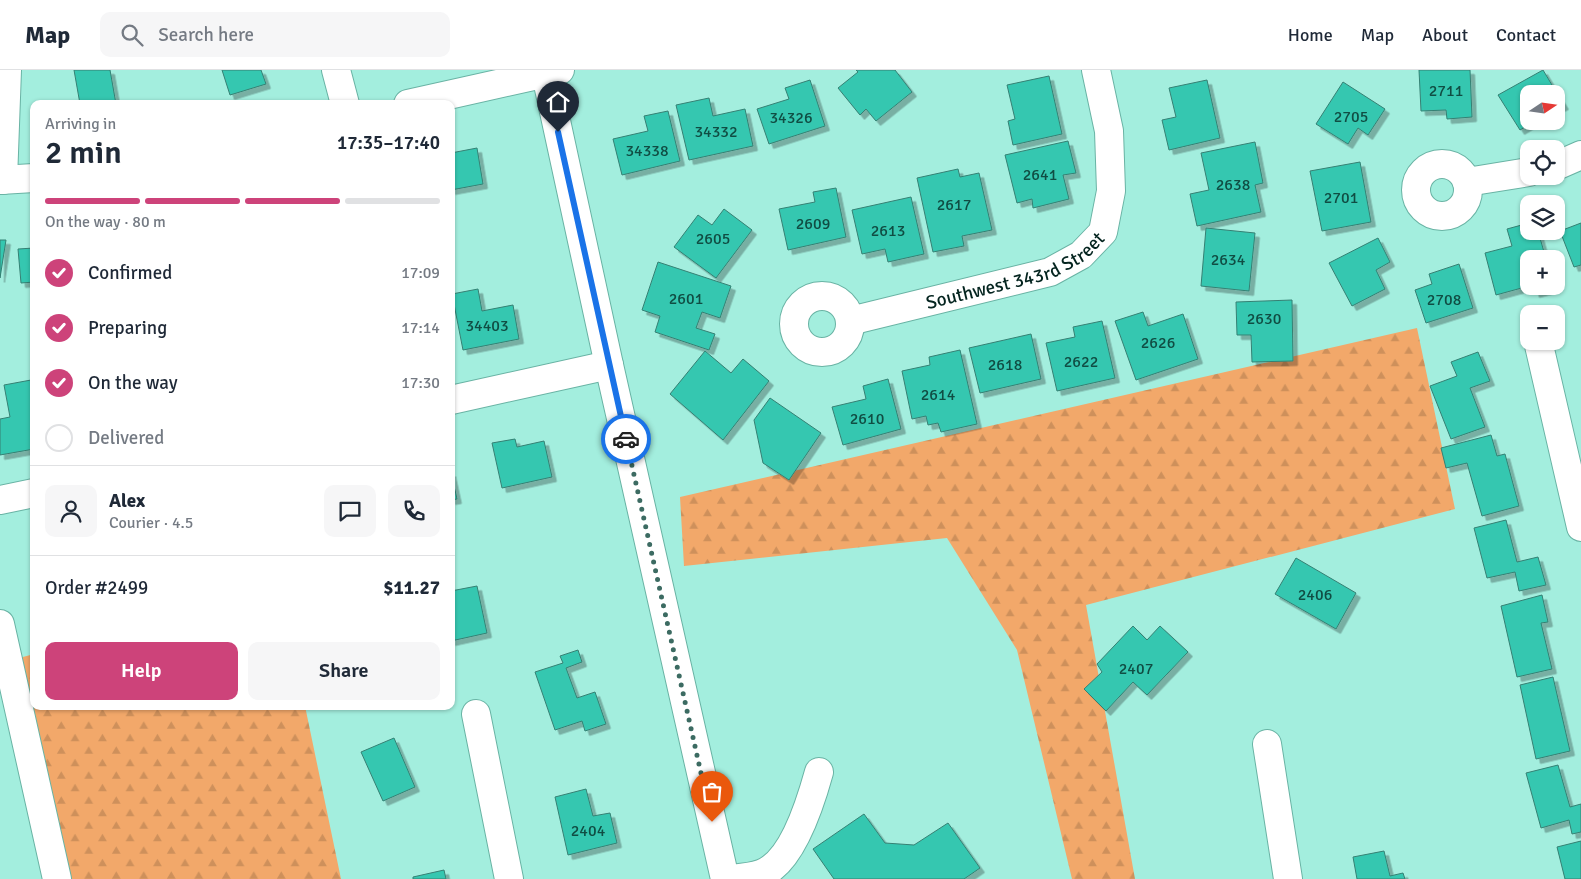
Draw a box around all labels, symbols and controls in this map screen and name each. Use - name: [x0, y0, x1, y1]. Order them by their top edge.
- search box: [100, 12, 450, 57]
- text: Map: [25, 20, 70, 50]
- icon: search: [118, 21, 146, 49]
- text: Search here: [158, 23, 254, 47]
- text: Home: [1288, 24, 1333, 46]
- text: Map: [1361, 24, 1394, 46]
- text: About: [1422, 24, 1468, 46]
- text: Contact: [1496, 24, 1556, 46]
- pin: [537, 81, 579, 132]
- house number: 2711: [1429, 81, 1463, 101]
- north arrow: [1520, 85, 1565, 130]
- map controls: [1520, 85, 1565, 350]
- icon: home: [544, 88, 572, 116]
- house number: 2705: [1334, 107, 1368, 127]
- house number: 34326: [769, 108, 813, 128]
- text: Arriving in: [45, 114, 116, 134]
- house number: 34332: [694, 122, 738, 142]
- text: 17:35–17:40: [337, 131, 440, 155]
- text: 2 min: [45, 133, 122, 172]
- button: locate: [1520, 140, 1565, 185]
- house number: 34338: [625, 141, 669, 161]
- house number: 2641: [1023, 165, 1057, 185]
- house number: 2638: [1216, 175, 1250, 195]
- house number: 2701: [1324, 188, 1358, 208]
- house number: 2617: [937, 195, 971, 215]
- button: layers: [1520, 195, 1565, 240]
- text: On the way · 80 m: [45, 212, 166, 232]
- house number: 2609: [796, 214, 830, 234]
- house number: 2613: [871, 221, 905, 241]
- street label: Southwest 343rd Street: [924, 227, 1110, 315]
- house number: 2605: [696, 229, 730, 249]
- house number: 2634: [1211, 250, 1246, 270]
- button: +: [1520, 250, 1565, 295]
- icon: check: [45, 259, 73, 287]
- text: Confirmed: [88, 261, 172, 285]
- text: 17:09: [401, 263, 440, 283]
- house number: 2601: [669, 289, 703, 309]
- house number: 2708: [1427, 290, 1461, 310]
- button: −: [1520, 305, 1565, 350]
- house number: 2630: [1247, 309, 1281, 329]
- icon: check: [45, 314, 73, 342]
- text: Preparing: [88, 316, 167, 340]
- house number: 34403: [465, 316, 509, 336]
- text: 17:14: [401, 318, 440, 338]
- house number: 2626: [1141, 333, 1175, 353]
- house number: 2622: [1064, 352, 1098, 372]
- house number: 2618: [988, 355, 1022, 375]
- icon: check: [45, 369, 73, 397]
- text: On the way: [88, 371, 178, 395]
- text: 17:30: [401, 373, 440, 393]
- house number: 2614: [921, 385, 956, 405]
- house number: 2610: [850, 409, 884, 429]
- courier: [601, 414, 651, 464]
- icon: car: [612, 425, 640, 453]
- text: Delivered: [88, 426, 164, 450]
- button: person: [45, 485, 97, 537]
- button: chat: [324, 485, 376, 537]
- button: phone: [388, 485, 440, 537]
- text: Alex: [109, 489, 145, 513]
- text: Courier · 4.5: [109, 513, 193, 533]
- text: Order #2499: [45, 576, 148, 600]
- text: $11.27: [383, 576, 440, 600]
- house number: 2406: [1298, 585, 1332, 605]
- button: Help: [45, 642, 238, 700]
- button: Share: [248, 642, 440, 700]
- house number: 2407: [1119, 659, 1153, 679]
- pin: [691, 771, 733, 822]
- icon: bag: [698, 778, 726, 806]
- house number: 2404: [571, 821, 606, 841]

